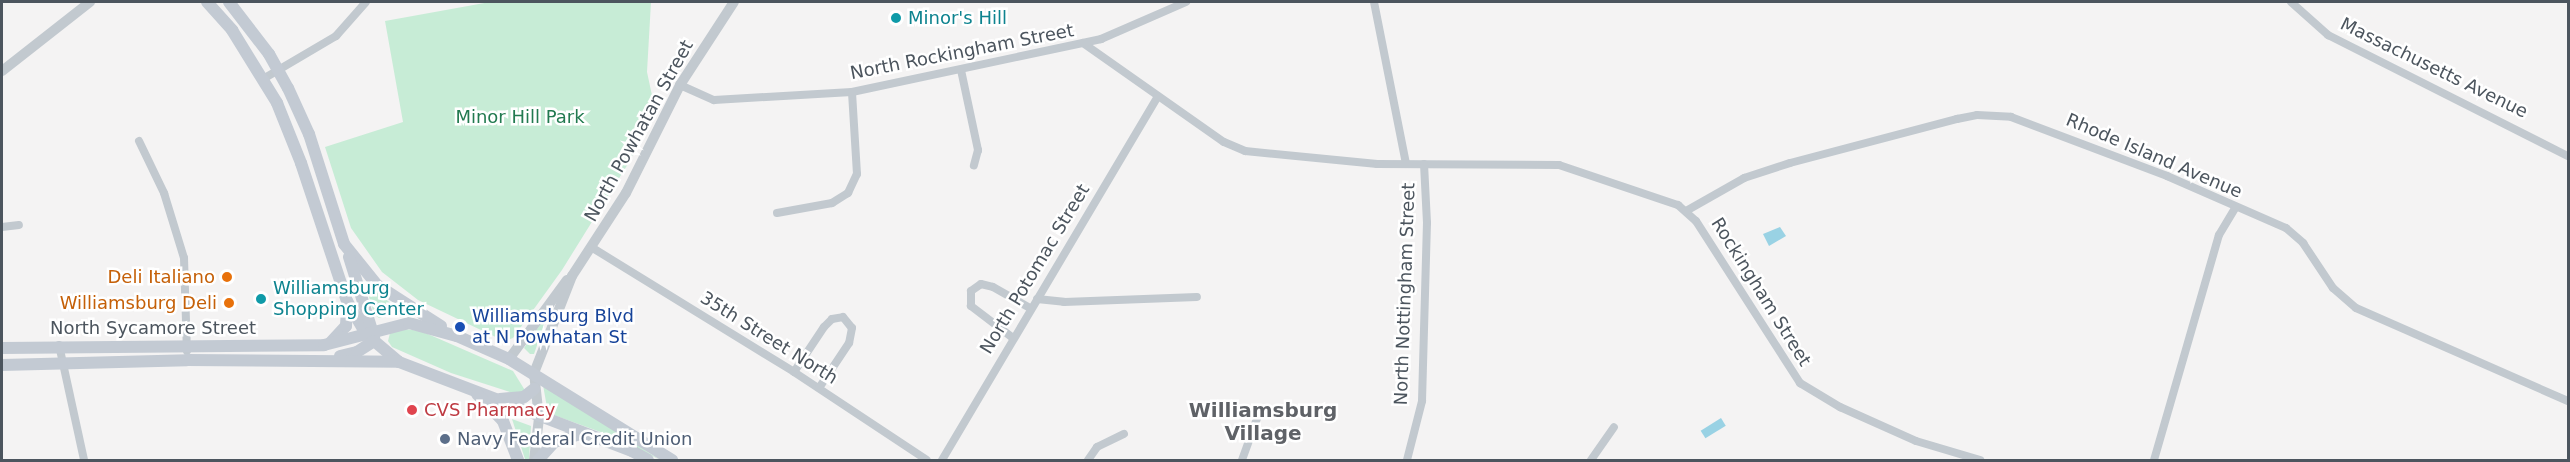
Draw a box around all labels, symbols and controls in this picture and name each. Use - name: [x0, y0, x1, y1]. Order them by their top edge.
- place label: Minor's Hill: [908, 7, 1007, 29]
- marker: Minor's Hill: [889, 11, 903, 25]
- street label: Massachusetts Avenue: [2337, 13, 2531, 123]
- street label: North Rockingham Street: [848, 20, 1076, 84]
- street label: North Powhatan Street: [580, 36, 698, 226]
- park label: Minor Hill Park: [455, 106, 585, 128]
- street label: Rhode Island Avenue: [2063, 109, 2245, 203]
- street label: North Potomac Street: [976, 180, 1094, 358]
- street label: North Nottingham Street: [1390, 182, 1420, 406]
- street label: Rockingham Street: [1706, 214, 1816, 370]
- place label: Deli Italiano: [107, 266, 215, 288]
- marker: Deli Italiano: [220, 270, 234, 284]
- place label: Williamsburg Shopping Center: [273, 278, 424, 320]
- street label: 35th Street North: [696, 287, 842, 389]
- place label: Williamsburg Deli: [60, 292, 217, 314]
- marker: Williamsburg Shopping Center: [254, 292, 268, 306]
- marker: Williamsburg Deli: [222, 296, 236, 310]
- place label: Williamsburg Blvd at N Powhatan St: [472, 306, 634, 348]
- street label: North Sycamore Street: [50, 317, 256, 339]
- marker: Williamsburg Blvd at N Powhatan St: [453, 320, 467, 334]
- district label: Williamsburg Village: [1189, 398, 1337, 445]
- place label: CVS Pharmacy: [424, 399, 556, 421]
- marker: CVS Pharmacy: [405, 403, 419, 417]
- place label: Navy Federal Credit Union: [457, 428, 692, 450]
- marker: Navy Federal Credit Union: [438, 432, 452, 446]

